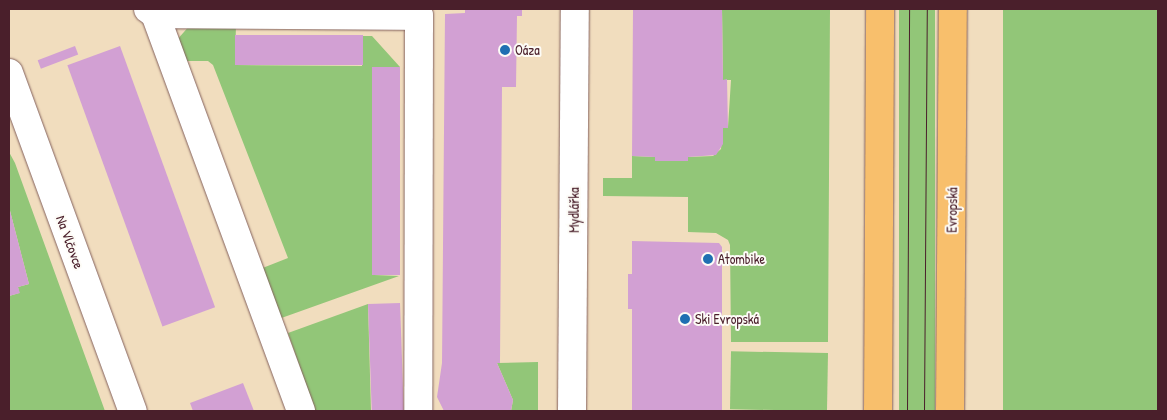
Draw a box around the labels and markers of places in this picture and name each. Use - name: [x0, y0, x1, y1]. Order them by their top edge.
- place label: Oáza: [515, 42, 540, 58]
- marker: Oáza: [499, 44, 511, 56]
- place label: Atombike: [718, 251, 765, 267]
- marker: Atombike: [702, 253, 714, 265]
- place label: Ski Evropská: [695, 311, 759, 327]
- marker: Ski Evropská: [679, 313, 691, 325]

